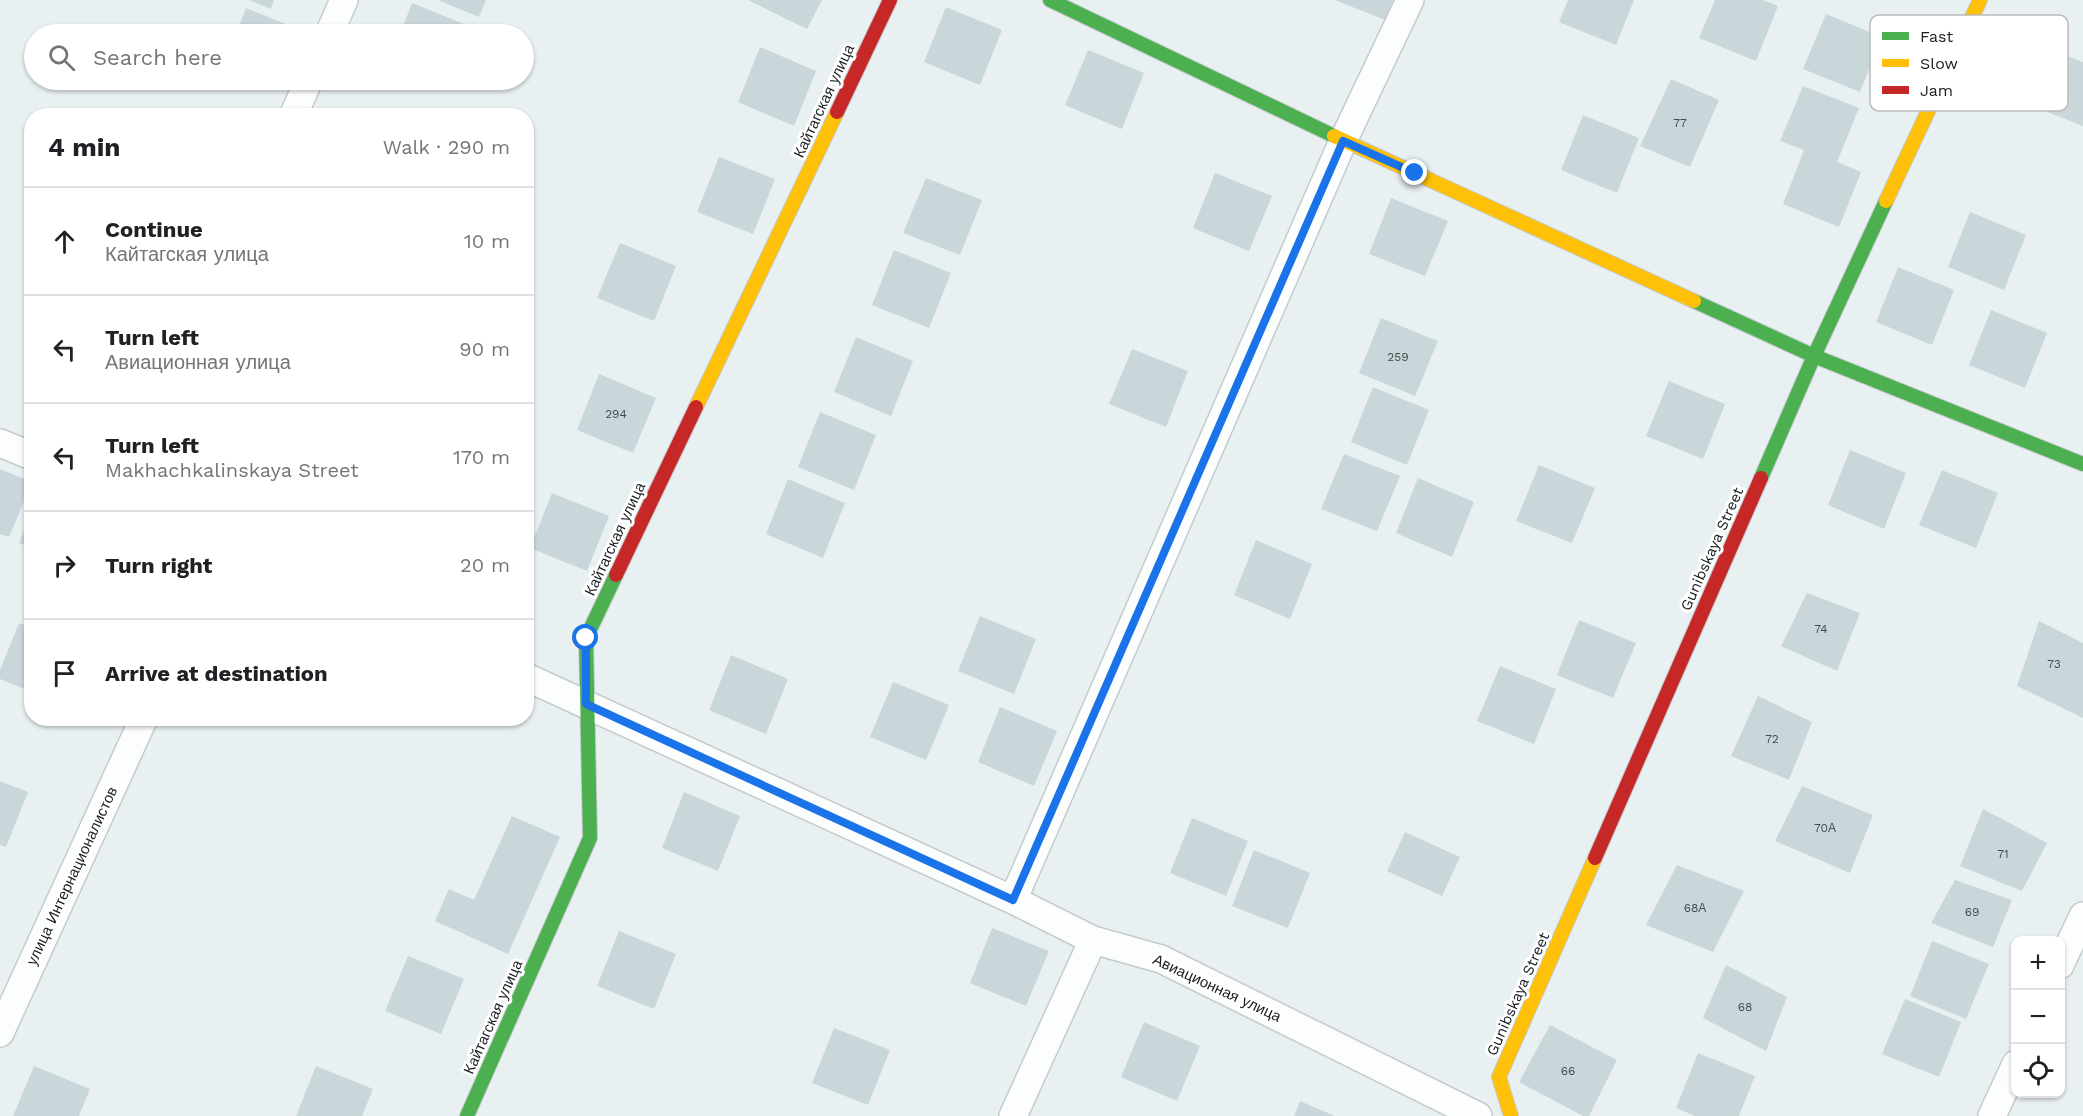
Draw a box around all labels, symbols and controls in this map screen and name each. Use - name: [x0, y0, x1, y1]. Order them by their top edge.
- legend: [1870, 15, 2068, 111]
- search box: [24, 24, 534, 90]
- text: Fast: [1920, 27, 1953, 46]
- icon: search: [45, 41, 78, 74]
- street label: Кайтагская улица: [790, 41, 858, 160]
- text: Search here: [93, 45, 222, 70]
- text: Slow: [1920, 54, 1958, 73]
- text: Jam: [1920, 81, 1953, 100]
- house number: 77: [1673, 116, 1687, 130]
- text: 4 min: [48, 132, 120, 162]
- text: Walk · 290 m: [383, 135, 510, 159]
- route end: [1401, 159, 1427, 185]
- text: Continue: [105, 217, 203, 242]
- icon: ahead: [48, 225, 81, 258]
- text: 10 m: [464, 229, 510, 253]
- text: Кайтагская улица: [105, 242, 269, 266]
- text: Turn left: [105, 325, 199, 350]
- icon: left: [48, 333, 81, 366]
- text: 90 m: [459, 337, 510, 361]
- text: Авиационная улица: [105, 350, 291, 374]
- house number: 259: [1387, 350, 1409, 364]
- house number: 294: [605, 407, 627, 421]
- text: Turn left: [105, 433, 199, 458]
- icon: left: [48, 441, 81, 474]
- text: 170 m: [453, 445, 510, 469]
- text: Makhachkalinskaya Street: [105, 458, 359, 482]
- street label: Кайтагская улица: [581, 479, 649, 598]
- street label: Gunibskaya Street: [1677, 484, 1748, 613]
- icon: right: [48, 549, 81, 582]
- text: Turn right: [105, 553, 212, 578]
- text: 20 m: [460, 553, 510, 577]
- house number: 74: [1814, 622, 1828, 636]
- route start: [572, 624, 598, 650]
- icon: arrive: [48, 657, 81, 690]
- house number: 73: [2047, 657, 2061, 671]
- text: Arrive at destination: [105, 661, 328, 686]
- house number: 72: [1765, 732, 1779, 746]
- street label: улица Интернационалистов: [23, 784, 121, 968]
- house number: 70А: [1814, 821, 1836, 835]
- house number: 71: [1997, 847, 2009, 861]
- house number: 68А: [1684, 901, 1706, 915]
- house number: 69: [1965, 905, 1979, 919]
- street label: Gunibskaya Street: [1483, 929, 1554, 1058]
- map controls: [2011, 936, 2065, 1098]
- button: +: [2011, 936, 2065, 990]
- street label: Авиационная улица: [1150, 950, 1285, 1026]
- street label: Кайтагская улица: [460, 957, 526, 1077]
- button: −: [2011, 990, 2065, 1044]
- house number: 68: [1738, 1000, 1752, 1014]
- button: locate: [2011, 1044, 2065, 1098]
- house number: 66: [1561, 1064, 1575, 1078]

